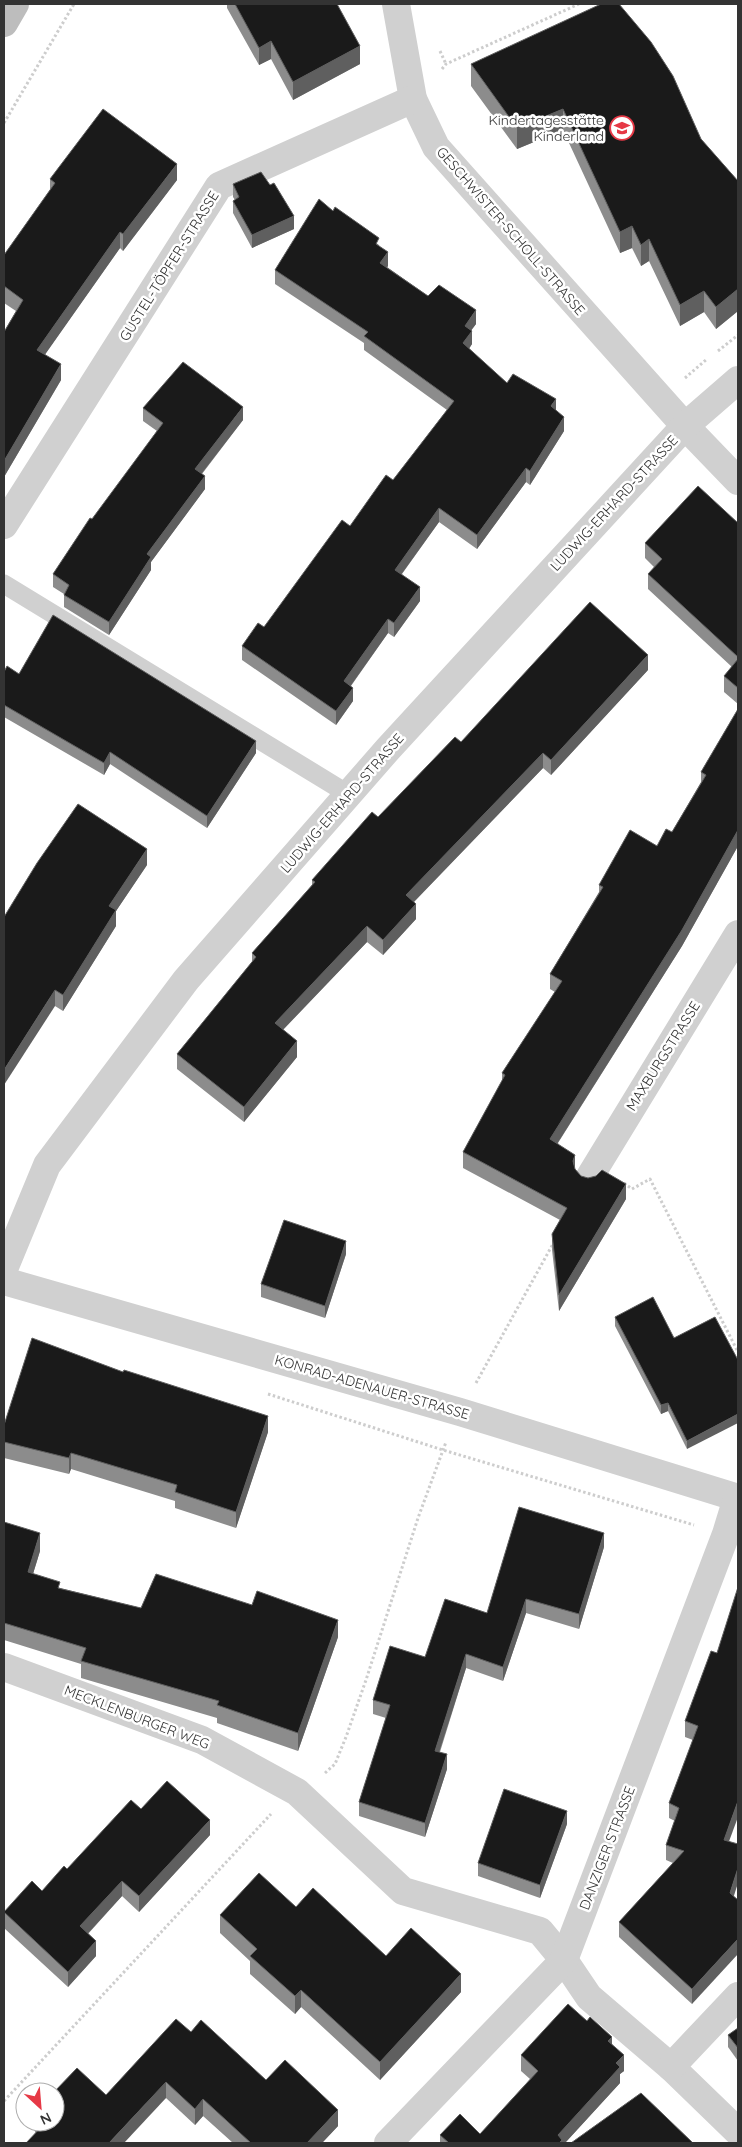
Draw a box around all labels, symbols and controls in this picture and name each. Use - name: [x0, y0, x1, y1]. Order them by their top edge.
- place label: Kindertagesstätte Kinderland: [488, 111, 604, 145]
- school or university icon: Kindertagesstätte Kinderland: [609, 115, 635, 141]
- street label: GESCHWISTER-SCHOLL-STRASSE: [433, 143, 589, 319]
- street label: GUSTEL-TÖPFER-STRASSE: [115, 188, 223, 344]
- street label: LUDWIG-ERHARD-STRASSE: [546, 431, 682, 575]
- street label: LUDWIG-ERHARD-STRASSE: [276, 729, 408, 877]
- street label: MAXBURGSTRASSE: [622, 998, 704, 1114]
- street label: KONRAD-ADENAUER-STRASSE: [273, 1351, 471, 1423]
- street label: MECKLENBURGER WEG: [62, 1681, 212, 1753]
- street label: DANZIGER STRASSE: [575, 1784, 639, 1912]
- north arrow: [15, 2082, 65, 2132]
- text: N: [37, 2108, 54, 2129]

